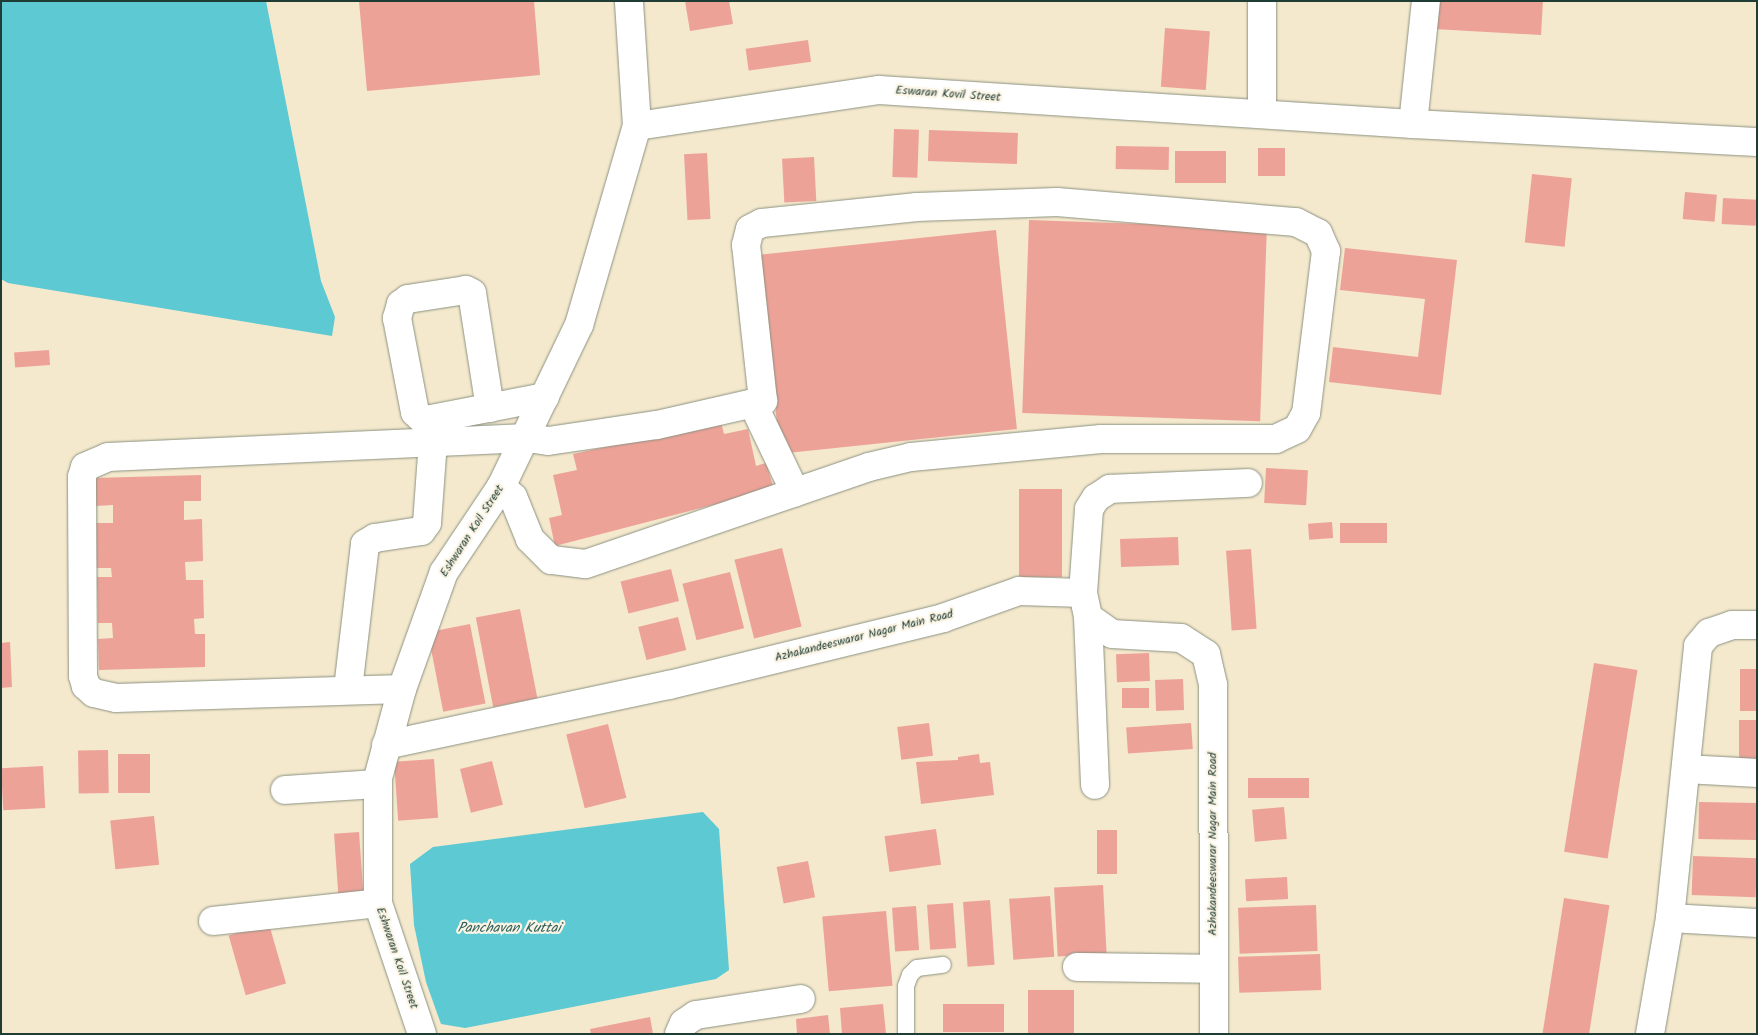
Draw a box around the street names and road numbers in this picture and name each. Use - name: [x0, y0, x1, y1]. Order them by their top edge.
- street label: Eswaran Kovil Street: [895, 83, 1001, 105]
- street label: Eshwaran Koil Street: [437, 482, 507, 580]
- street label: Azhakandeeswarar Nagar Main Road: [773, 607, 955, 665]
- street label: Azhakandeeswarar Nagar Main Road: [1206, 752, 1220, 936]
- street label: Eshwaran Koil Street: [373, 905, 421, 1011]

